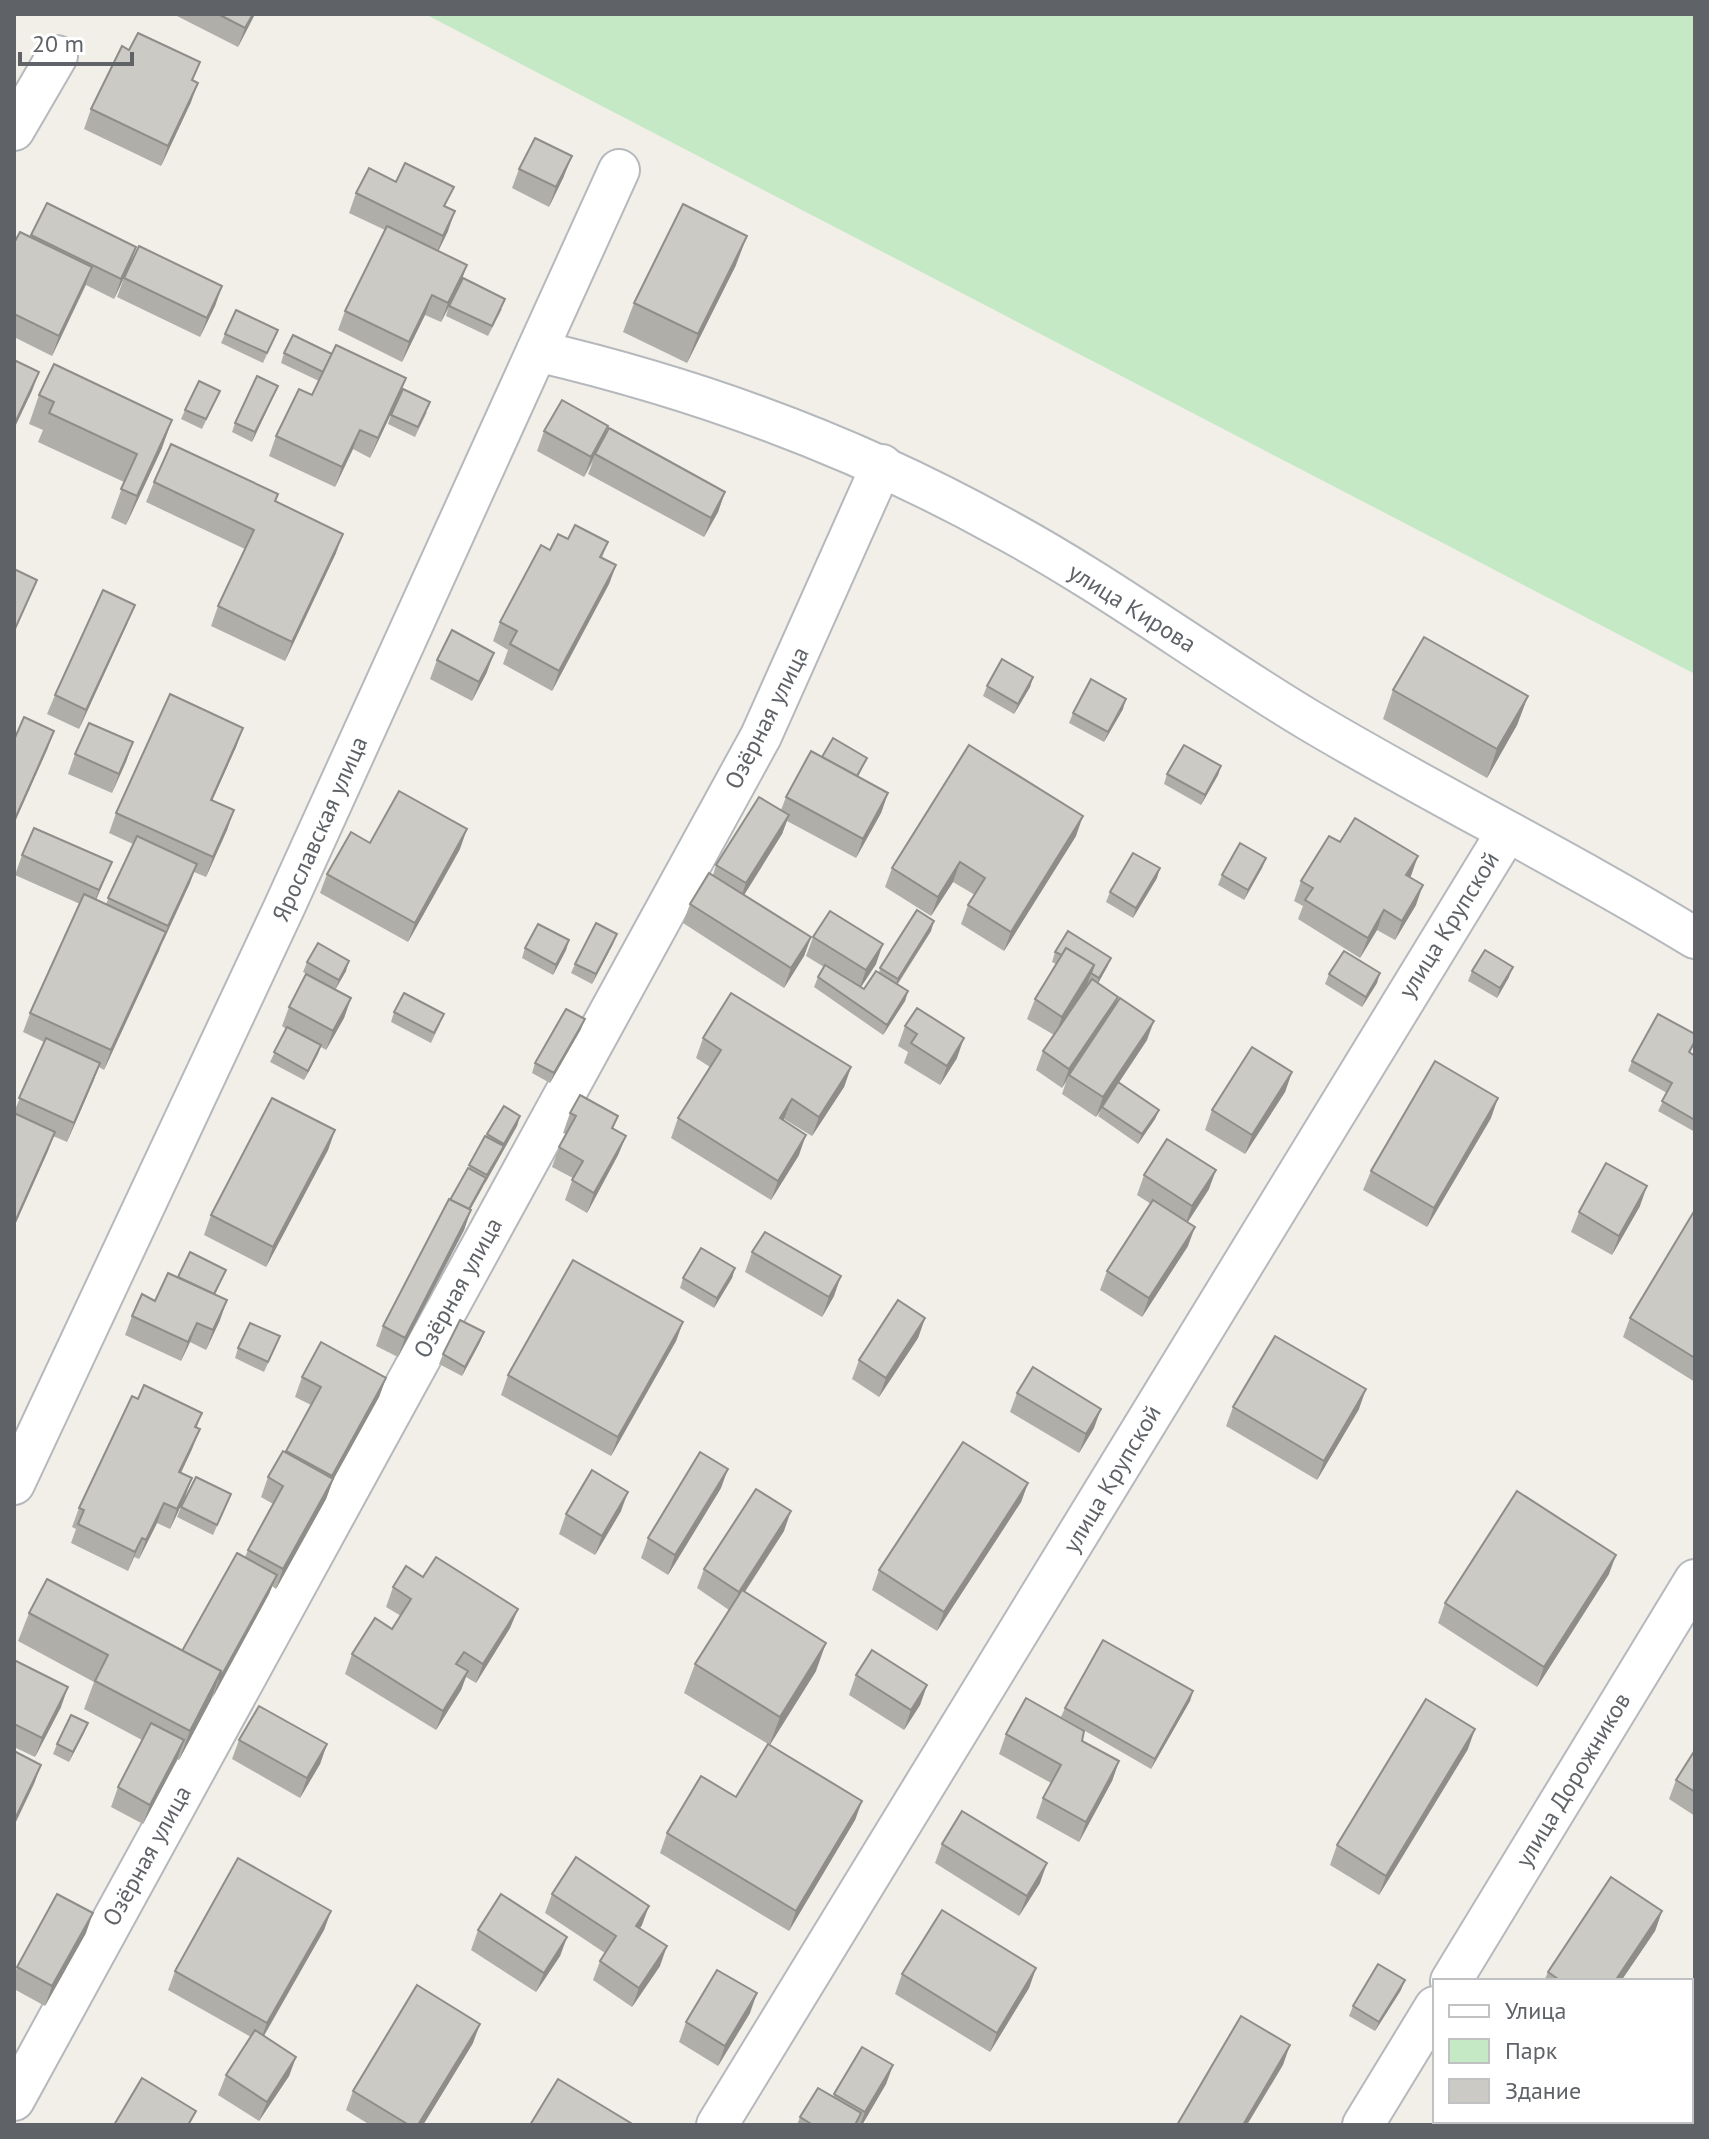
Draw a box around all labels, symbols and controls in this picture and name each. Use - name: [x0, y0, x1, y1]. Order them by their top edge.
- scale bar: [20, 16, 132, 66]
- text: 20 m: [32, 28, 84, 59]
- street label: улица Кирова: [1063, 556, 1202, 659]
- street label: Озёрная улица: [717, 641, 816, 794]
- street label: Ярославская улица: [265, 731, 374, 926]
- street label: улица Крупской: [1391, 846, 1506, 1004]
- street label: Озёрная улица: [406, 1212, 509, 1363]
- street label: улица Крупской: [1055, 1399, 1168, 1558]
- street label: улица Дорожников: [1508, 1687, 1637, 1873]
- street label: Озёрная улица: [95, 1780, 198, 1931]
- legend: [1433, 1979, 1693, 2123]
- text: Улица: [1505, 1995, 1566, 2026]
- text: Парк: [1505, 2035, 1558, 2066]
- text: Здание: [1505, 2075, 1581, 2106]

